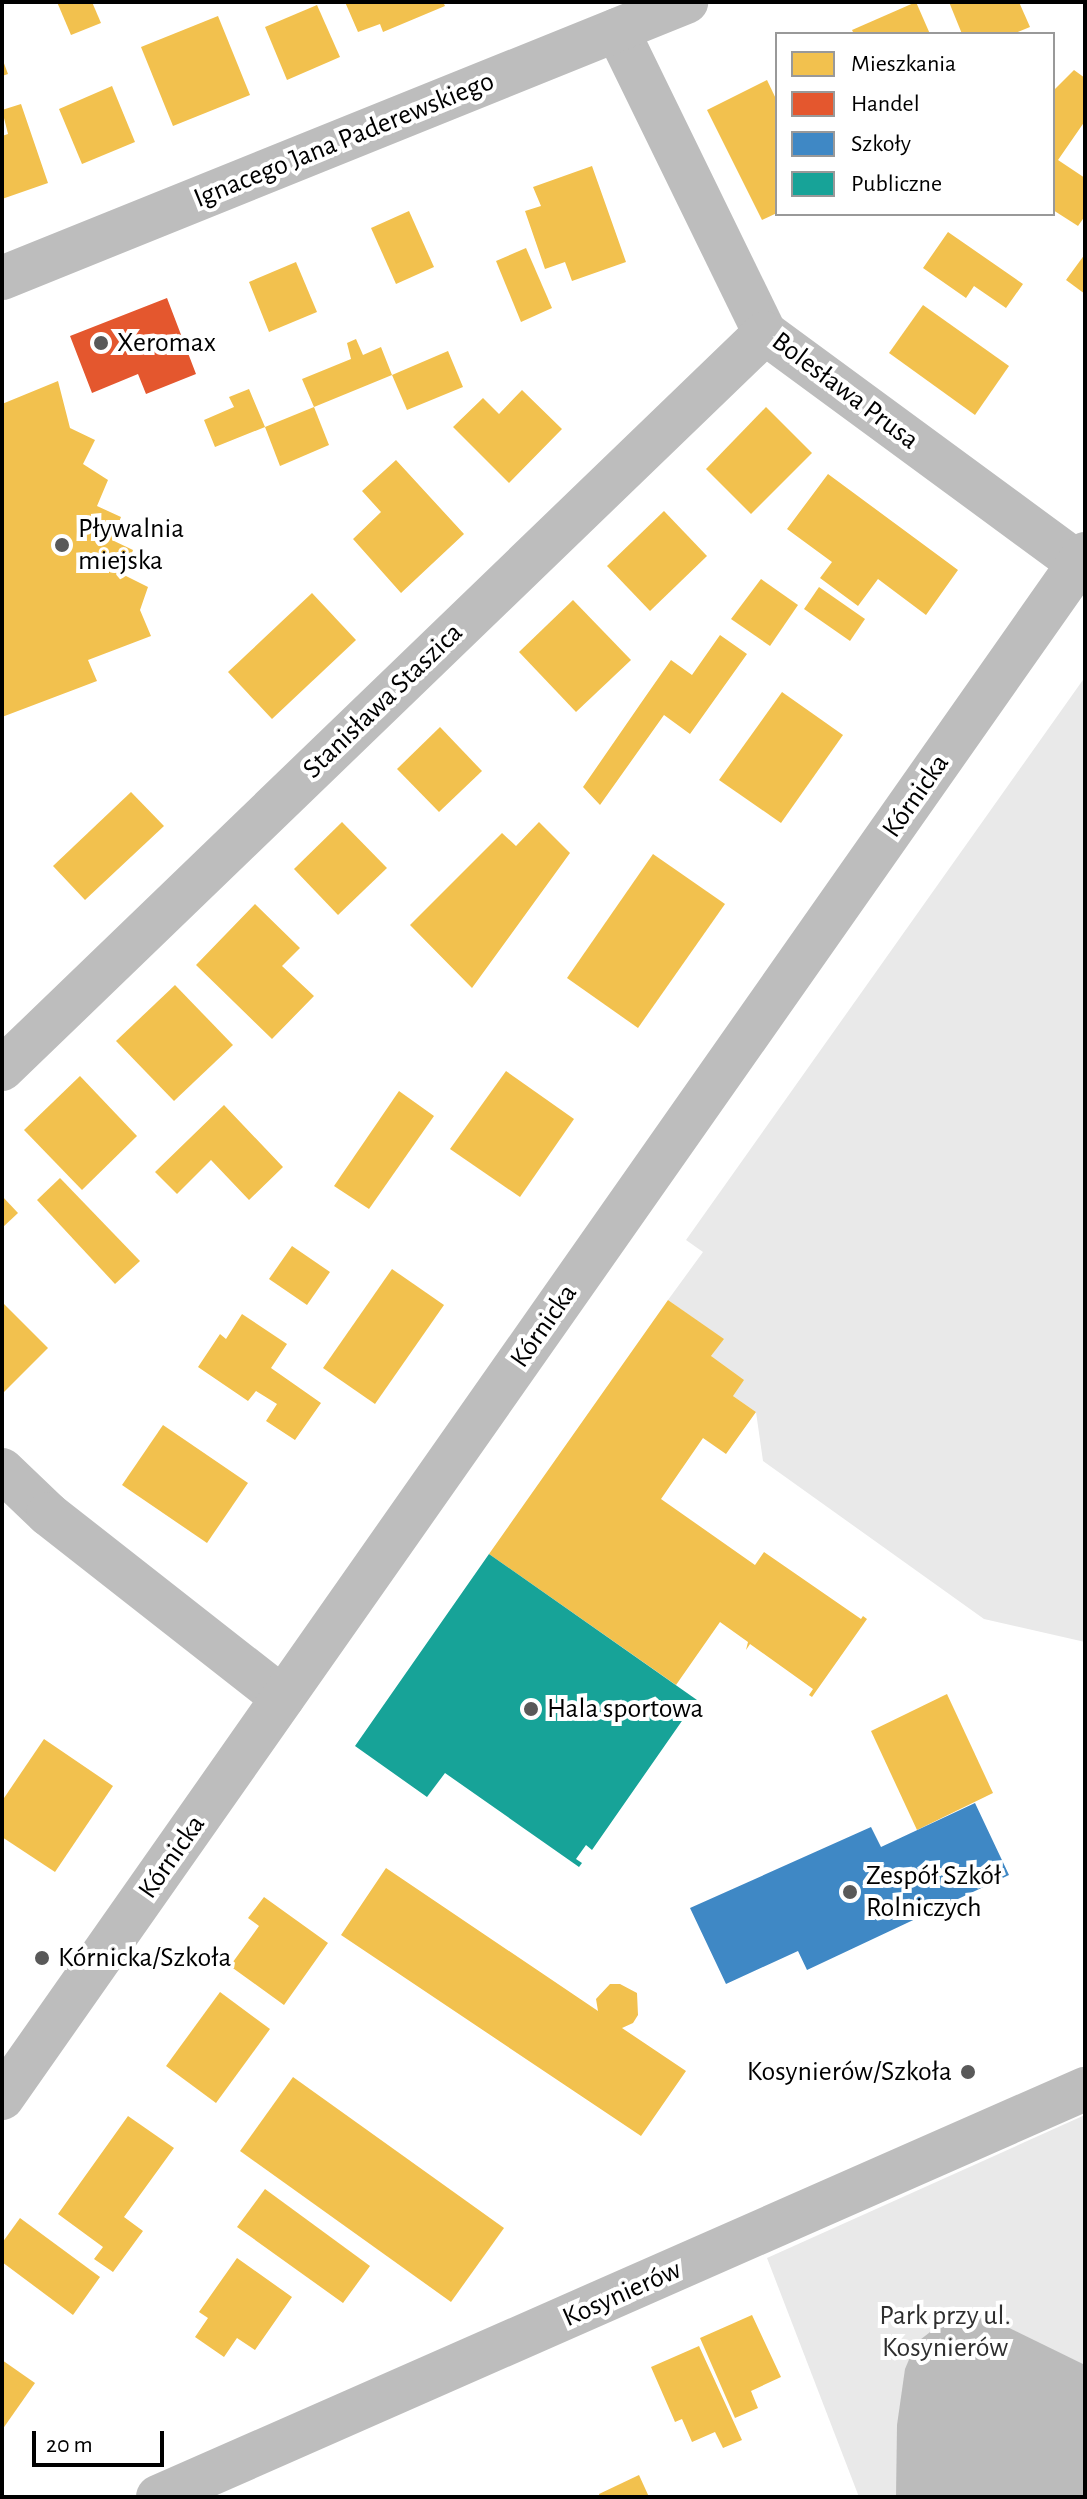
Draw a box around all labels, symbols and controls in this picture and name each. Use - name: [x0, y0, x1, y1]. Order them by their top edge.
- legend: [775, 32, 1055, 216]
- text: Mieszkania: [851, 52, 956, 76]
- street label: Ignacego Jana Paderewskiego: [189, 64, 499, 216]
- text: Handel: [851, 92, 920, 116]
- text: Szkoły: [851, 132, 911, 156]
- text: Publiczne: [851, 172, 942, 196]
- street label: Bolesława Prusa: [765, 325, 925, 457]
- place label: Xeromax: [117, 326, 216, 360]
- marker: Xeromax: [92, 334, 110, 352]
- place label: Pływalnia miejska: [78, 512, 184, 578]
- marker: Pływalnia miejska: [53, 536, 71, 554]
- street label: Stanisława Staszica: [296, 616, 470, 786]
- street label: Kórnicka: [875, 748, 957, 844]
- street label: Kórnicka: [503, 1278, 585, 1374]
- place label: Hala sportowa: [547, 1692, 703, 1726]
- marker: Hala sportowa: [522, 1700, 540, 1718]
- street label: Kórnicka: [131, 1809, 213, 1905]
- place label: Zespół Szkół Rolniczych: [866, 1859, 1001, 1925]
- marker: Zespół Szkół Rolniczych: [841, 1883, 859, 1901]
- place label: Kórnicka/Szkoła: [58, 1941, 231, 1975]
- marker: Kórnicka/Szkoła: [33, 1949, 51, 1967]
- place label: Kosynierów/Szkoła: [747, 2055, 952, 2089]
- marker: Kosynierów/Szkoła: [959, 2063, 977, 2081]
- street label: Kosynierów: [558, 2253, 686, 2335]
- park label: Park przy ul. Kosynierów: [879, 2299, 1011, 2365]
- scale bar: [36, 2415, 168, 2465]
- text: 20 m: [46, 2433, 93, 2457]

